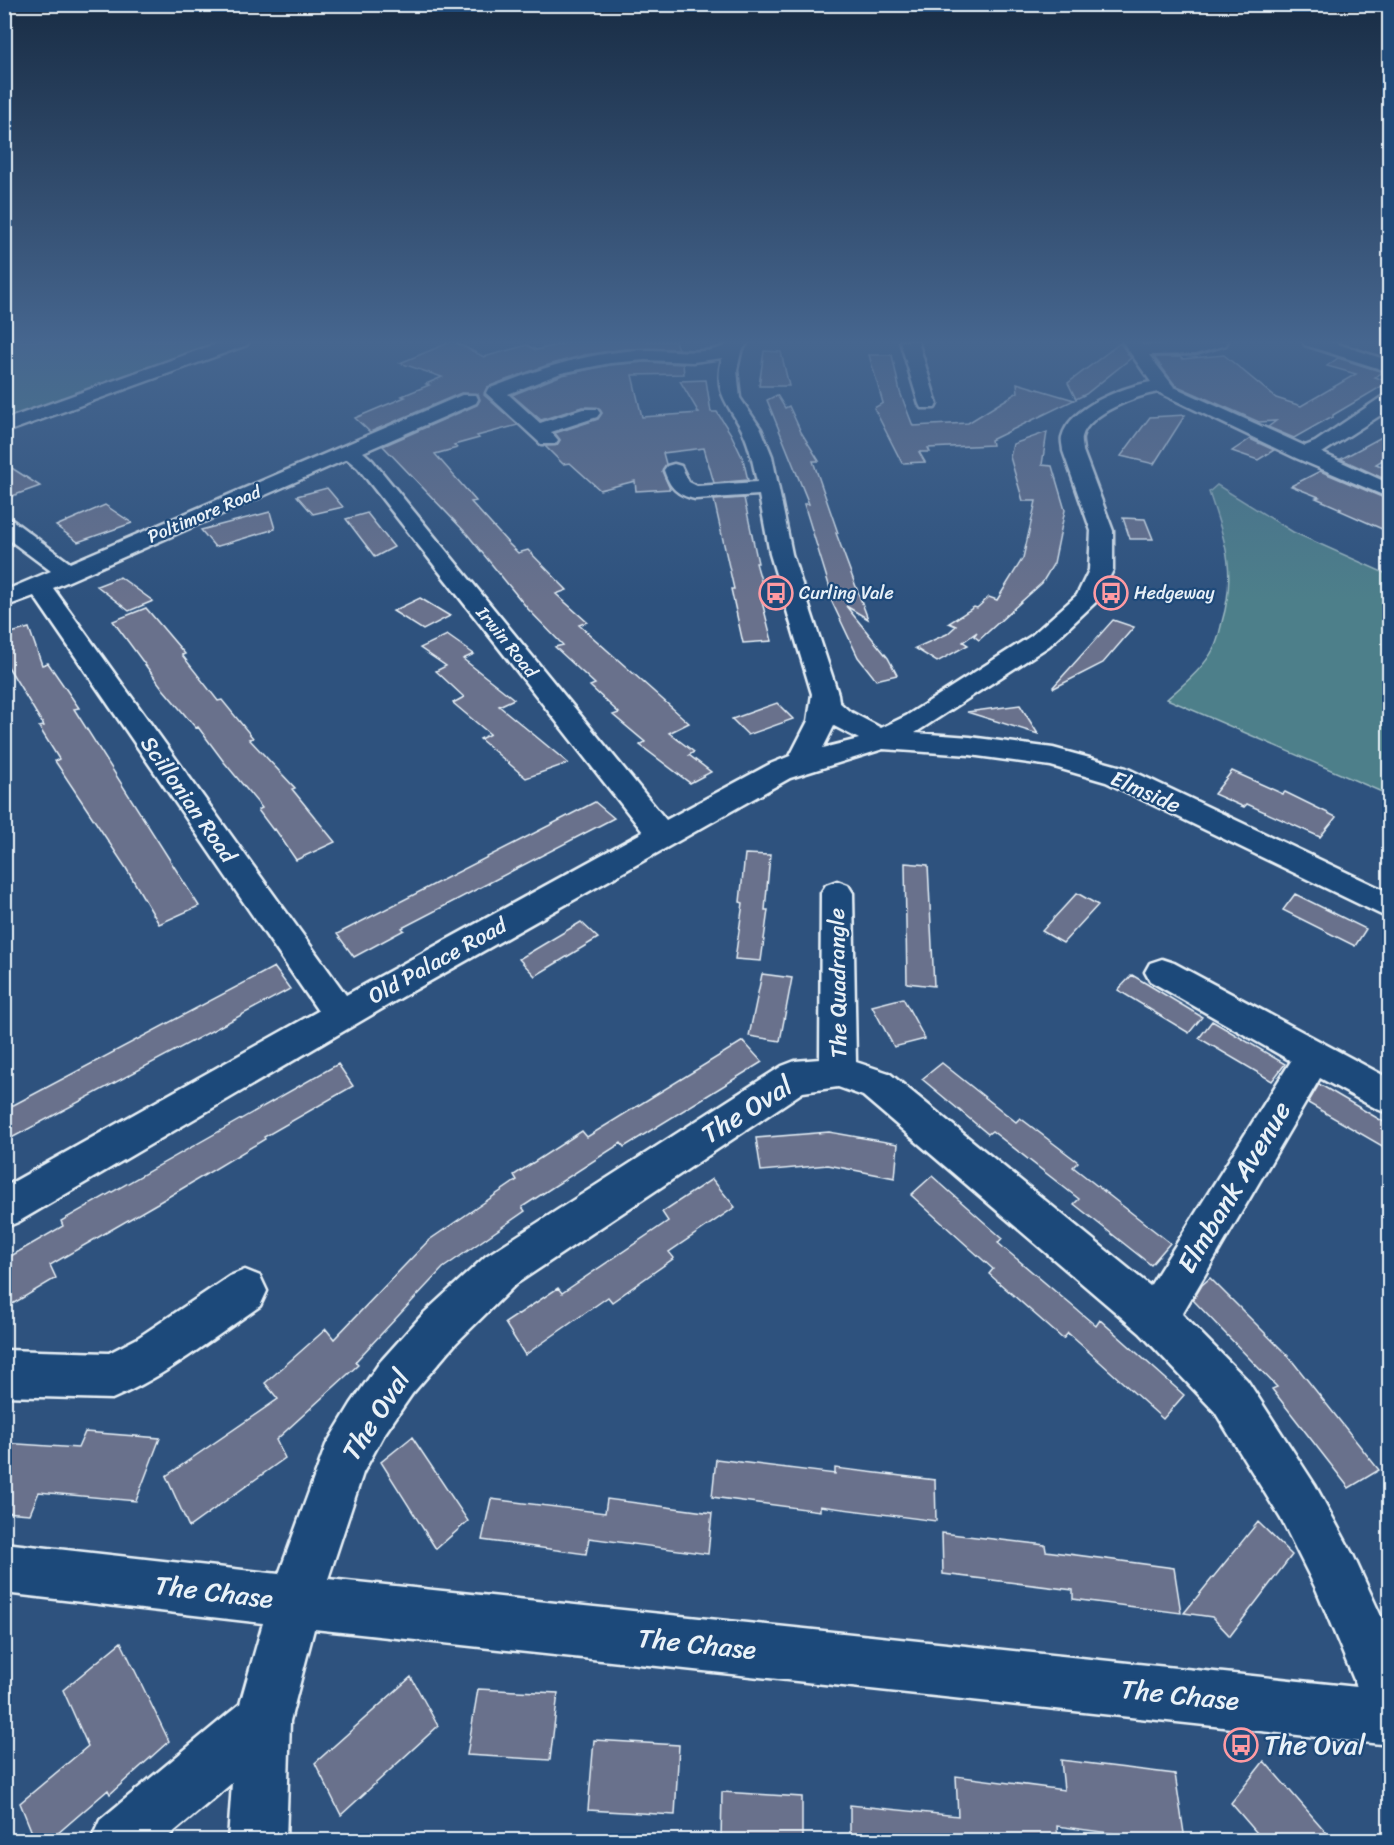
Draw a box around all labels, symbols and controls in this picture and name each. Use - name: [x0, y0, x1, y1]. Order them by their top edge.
- street label: Poltimore Road: [142, 475, 267, 552]
- bus stop icon: Curling Vale: [758, 575, 794, 611]
- bus stop icon: Hedgeway: [1093, 575, 1129, 611]
- place label: Curling Vale: [799, 577, 894, 609]
- place label: Hedgeway: [1134, 577, 1215, 609]
- street label: Irwin Road: [467, 598, 547, 686]
- street label: Scillonian Road: [130, 727, 248, 872]
- street label: Elmside: [1104, 759, 1187, 824]
- street label: Old Palace Road: [360, 905, 515, 1015]
- street label: The Quadrangle: [817, 908, 858, 1058]
- street label: The Oval: [691, 1062, 804, 1157]
- street label: Elmbank Avenue: [1163, 1091, 1305, 1283]
- street label: The Oval: [328, 1358, 424, 1471]
- street label: The Chase: [152, 1561, 276, 1623]
- street label: The Chase: [635, 1614, 759, 1674]
- street label: The Chase: [1118, 1665, 1242, 1725]
- place label: The Oval: [1264, 1721, 1367, 1769]
- bus stop icon: The Oval: [1223, 1727, 1259, 1763]

